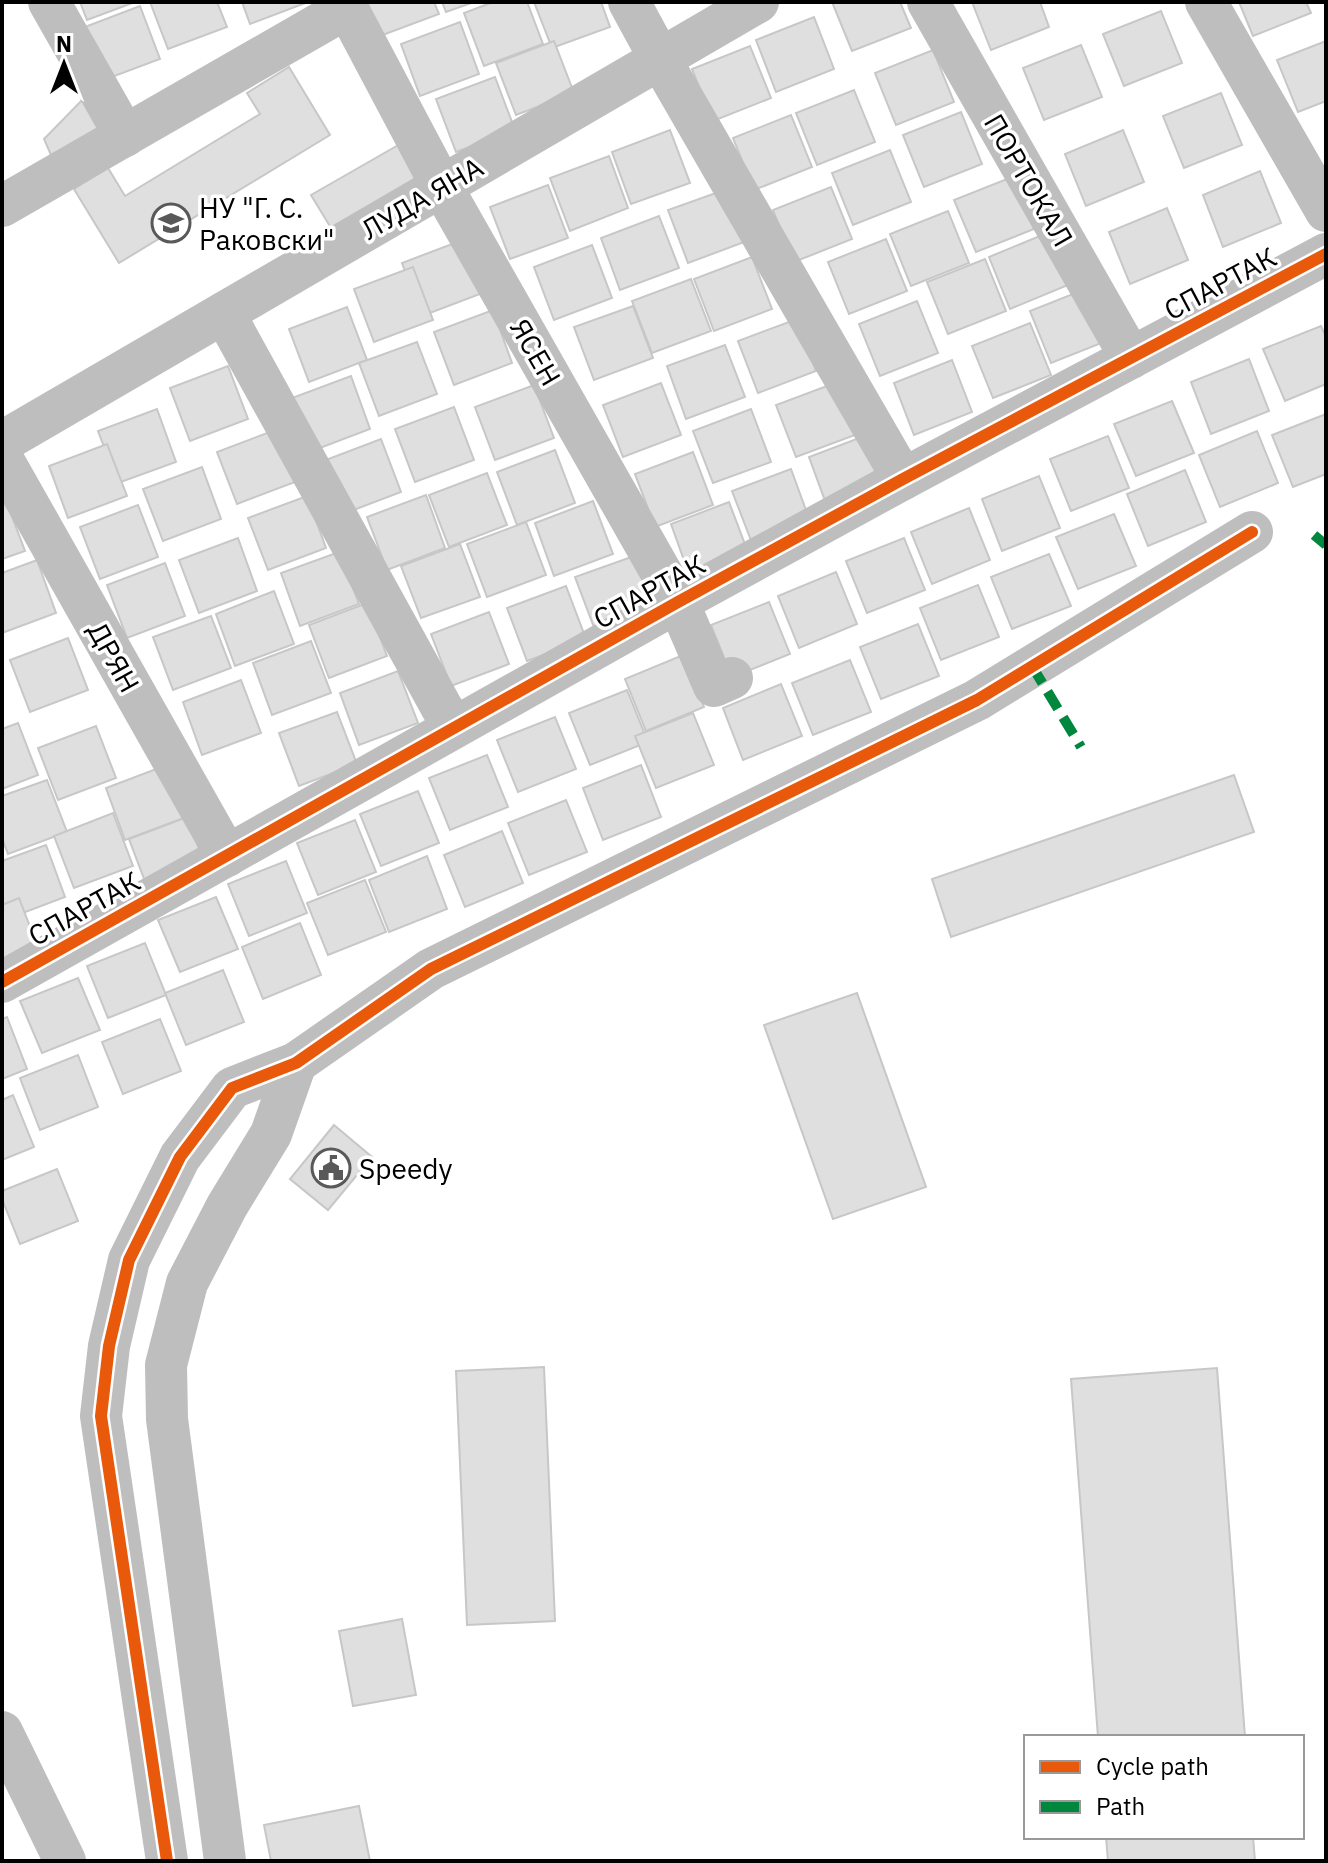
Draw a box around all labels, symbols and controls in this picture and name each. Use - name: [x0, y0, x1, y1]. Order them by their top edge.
- north arrow: [24, 24, 104, 104]
- text: N: [56, 29, 72, 58]
- street label: ПОРТОКАЛ: [976, 107, 1082, 253]
- street label: ЛУДА ЯНА: [354, 148, 490, 248]
- place label: НУ "Г. С. Раковски": [199, 189, 335, 258]
- school or university icon: НУ "Г. С. Раковски": [150, 202, 192, 244]
- street label: СПАРТАК: [1157, 238, 1283, 328]
- street label: ЯСЕН: [502, 312, 570, 392]
- street label: СПАРТАК: [587, 545, 711, 637]
- street label: ДРЯН: [80, 615, 148, 699]
- street label: СПАРТАК: [22, 862, 146, 954]
- public building icon: Speedy: [310, 1147, 352, 1189]
- place label: Speedy: [359, 1150, 452, 1187]
- legend: [1024, 1735, 1304, 1839]
- text: Cycle path: [1096, 1750, 1209, 1782]
- text: Path: [1096, 1790, 1145, 1822]

